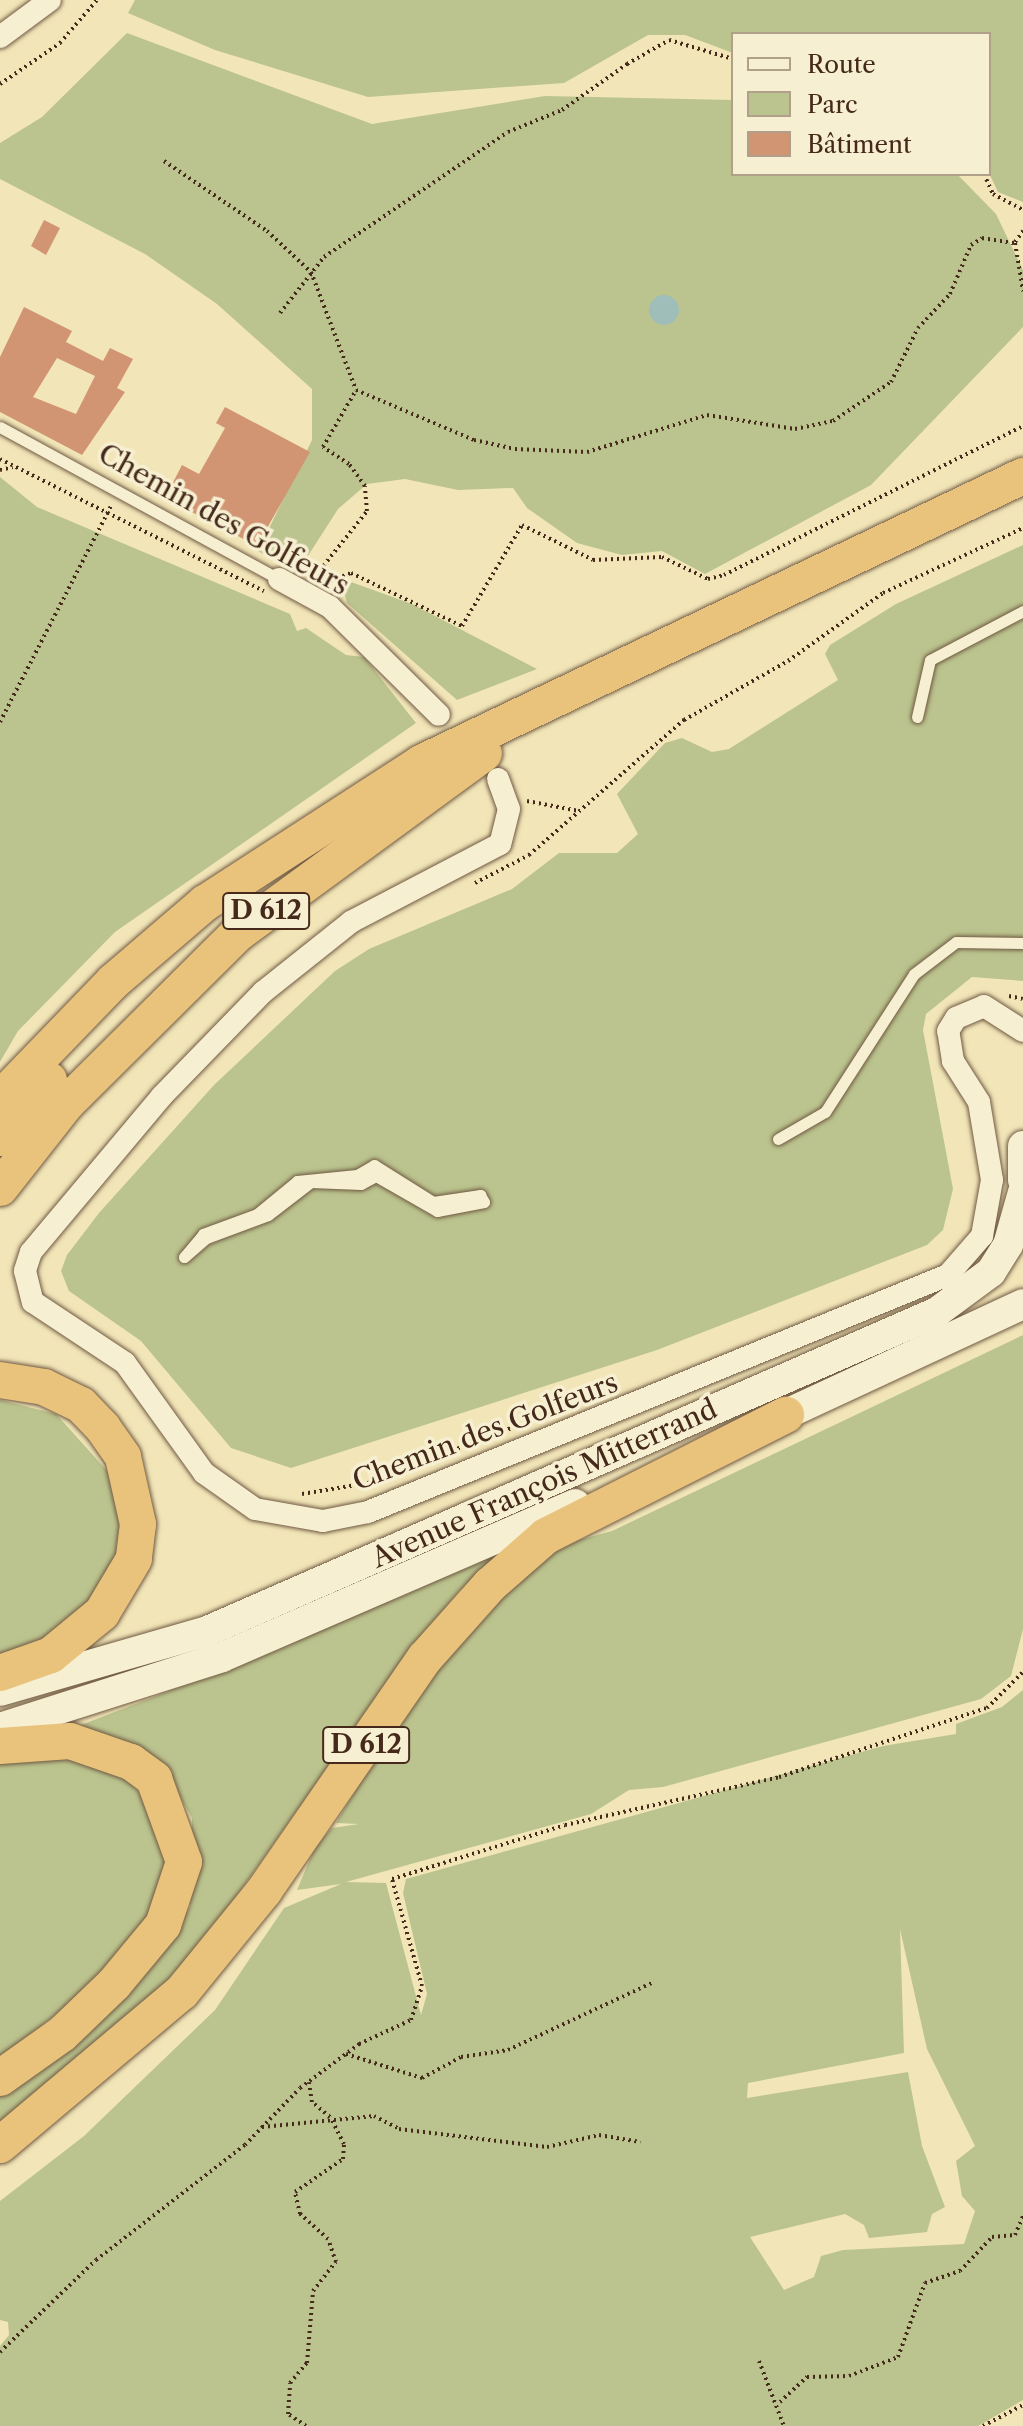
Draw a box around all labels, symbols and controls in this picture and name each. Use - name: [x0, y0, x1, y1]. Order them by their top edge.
- legend: [731, 32, 991, 176]
- text: Route: [807, 50, 876, 79]
- text: Parc: [807, 90, 858, 119]
- text: Bâtiment: [807, 130, 912, 159]
- street label: Chemin des Golfeurs: [93, 436, 355, 602]
- road number: D 612: [222, 889, 310, 933]
- street label: Chemin des Golfeurs: [348, 1365, 622, 1497]
- street label: Avenue François Mitterrand: [366, 1392, 722, 1574]
- road number: D 612: [322, 1723, 410, 1767]

